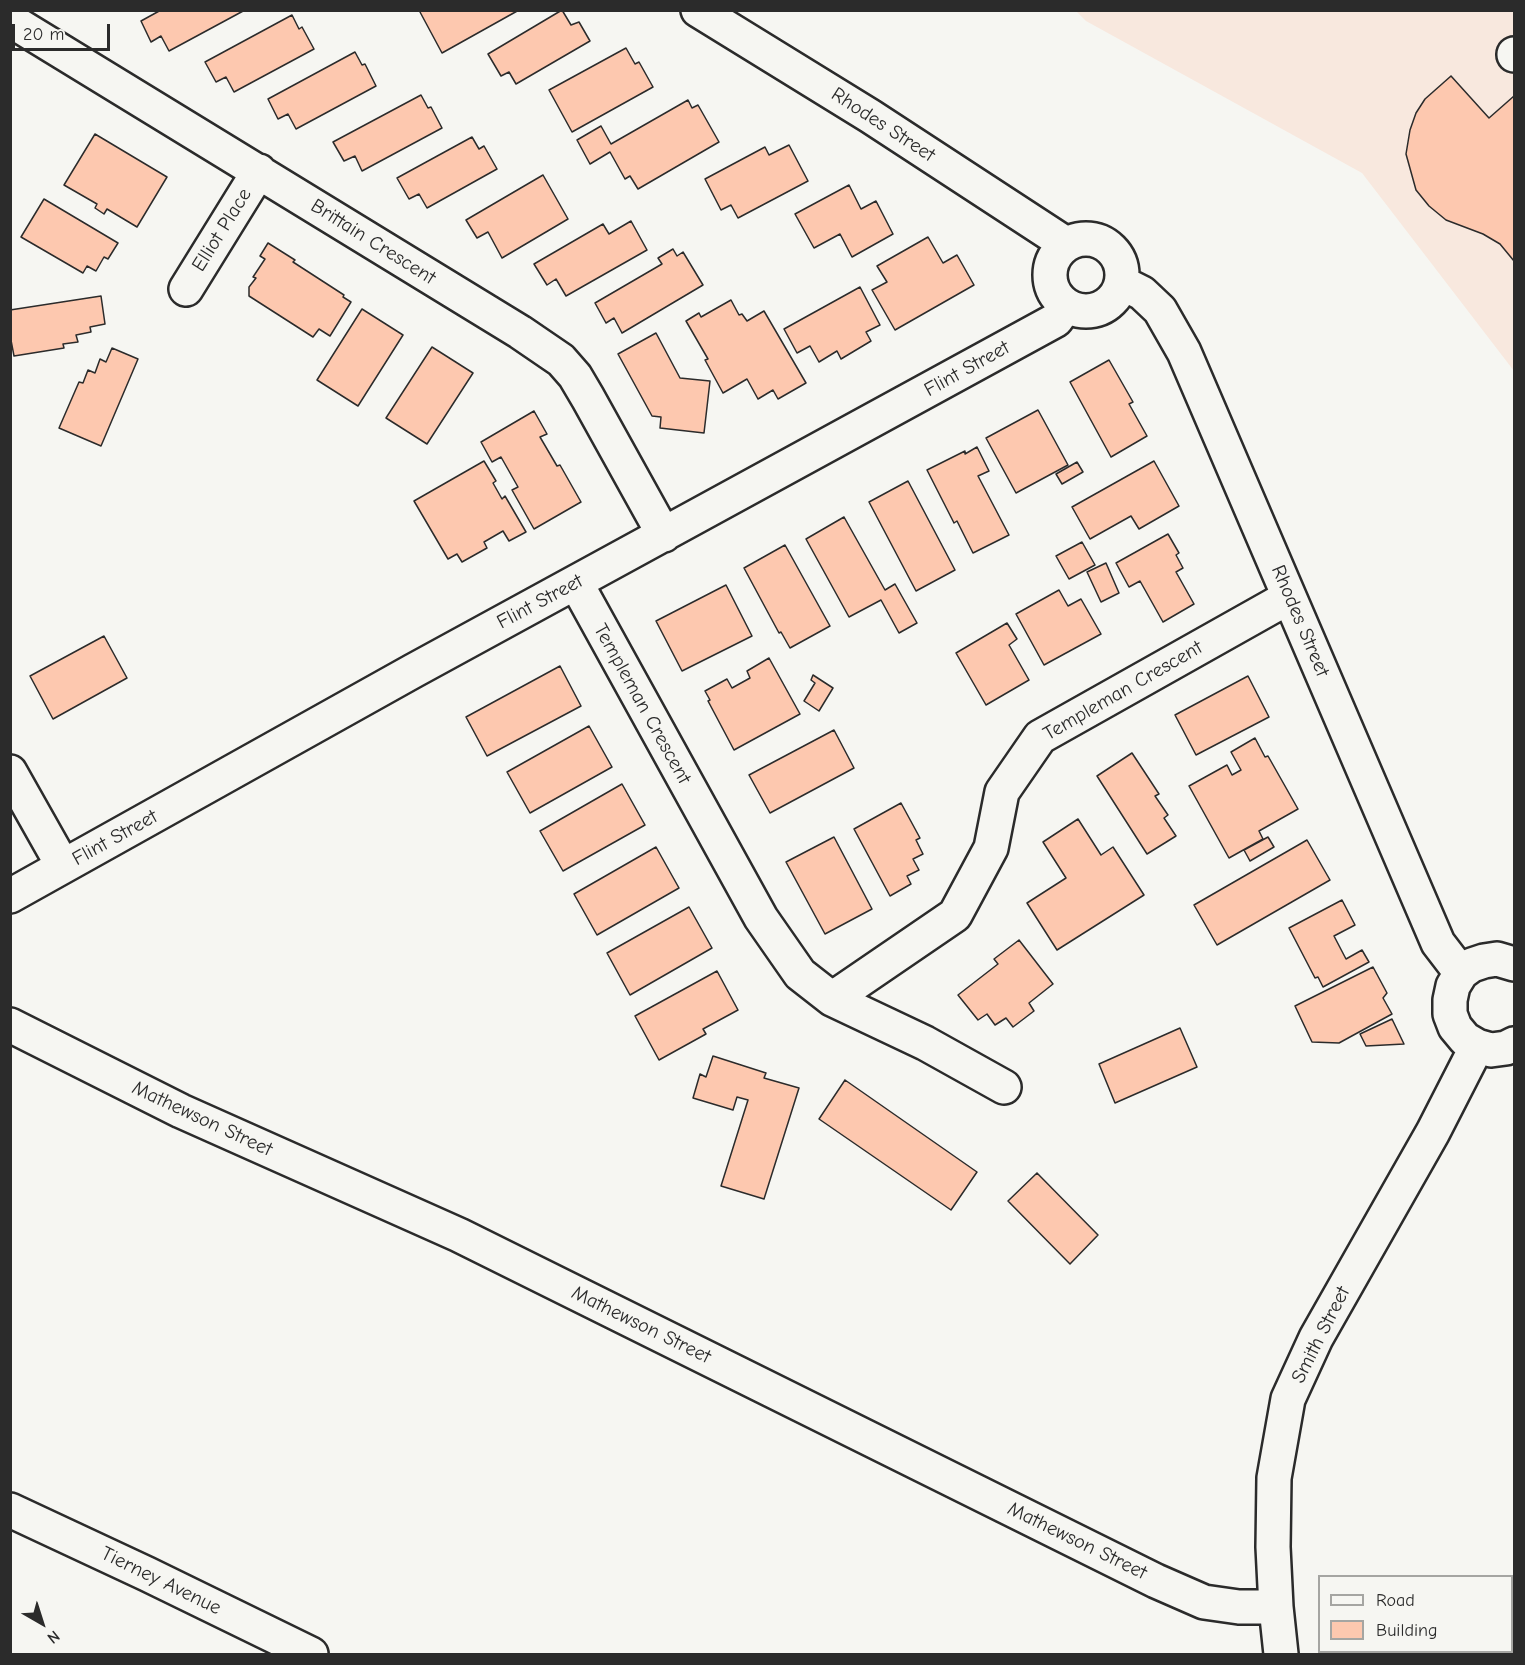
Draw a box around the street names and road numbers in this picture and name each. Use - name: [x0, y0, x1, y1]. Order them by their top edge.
- street label: Rhodes Street: [827, 83, 939, 167]
- street label: Elliot Place: [187, 184, 257, 276]
- street label: Brittain Crescent: [306, 194, 440, 290]
- street label: Flint Street: [920, 336, 1014, 402]
- street label: Rhodes Street: [1266, 562, 1334, 680]
- street label: Flint Street: [493, 569, 587, 635]
- street label: Templeman Crescent: [588, 620, 696, 788]
- street label: Templeman Crescent: [1039, 636, 1207, 746]
- street label: Flint Street: [68, 805, 162, 871]
- street label: Mathewson Street: [128, 1076, 276, 1162]
- street label: Mathewson Street: [567, 1281, 715, 1369]
- street label: Smith Street: [1286, 1283, 1356, 1387]
- street label: Mathewson Street: [1003, 1497, 1151, 1585]
- street label: Tierney Avenue: [97, 1542, 225, 1620]

